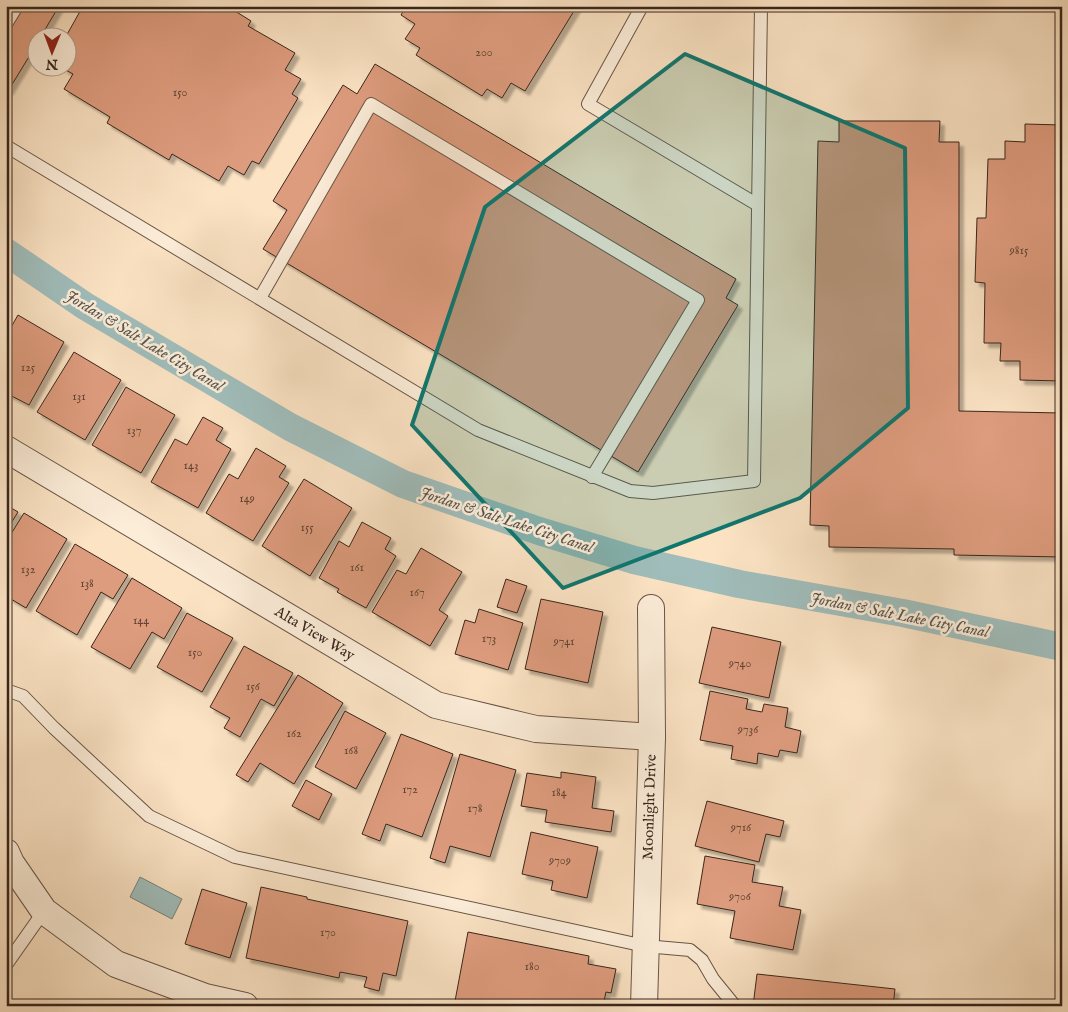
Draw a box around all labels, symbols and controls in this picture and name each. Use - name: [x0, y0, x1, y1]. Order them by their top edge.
- north arrow: [28, 28, 78, 78]
- house number: 200: [475, 45, 493, 60]
- text: N: [46, 55, 59, 73]
- house number: 150: [173, 85, 187, 100]
- house number: 9815: [1009, 243, 1029, 258]
- water label: Jordan & Salt Lake City Canal: [61, 287, 228, 398]
- house number: 125: [21, 360, 36, 375]
- house number: 131: [72, 389, 86, 404]
- house number: 137: [127, 423, 141, 438]
- house number: 143: [184, 458, 198, 473]
- water label: Jordan & Salt Lake City Canal: [417, 483, 597, 559]
- house number: 149: [239, 491, 255, 506]
- house number: 155: [300, 520, 314, 535]
- house number: 161: [350, 560, 364, 575]
- house number: 132: [21, 562, 36, 577]
- house number: 138: [80, 576, 94, 591]
- house number: 167: [409, 585, 425, 600]
- water label: Jordan & Salt Lake City Canal: [809, 589, 992, 643]
- street label: Alta View Way: [270, 602, 359, 665]
- house number: 144: [133, 613, 149, 628]
- house number: 173: [482, 631, 496, 646]
- house number: 9741: [552, 634, 575, 649]
- house number: 150: [188, 645, 202, 660]
- house number: 9740: [728, 656, 751, 671]
- house number: 156: [246, 679, 261, 694]
- house number: 9736: [737, 722, 759, 737]
- house number: 162: [286, 726, 302, 741]
- house number: 168: [344, 743, 358, 758]
- street label: Moonlight Drive: [638, 754, 661, 860]
- house number: 172: [402, 782, 418, 797]
- house number: 184: [551, 785, 567, 800]
- house number: 178: [468, 801, 483, 816]
- house number: 9716: [730, 820, 752, 835]
- house number: 9709: [548, 853, 571, 868]
- house number: 9706: [728, 889, 752, 904]
- house number: 170: [320, 925, 336, 940]
- house number: 180: [524, 959, 540, 974]

